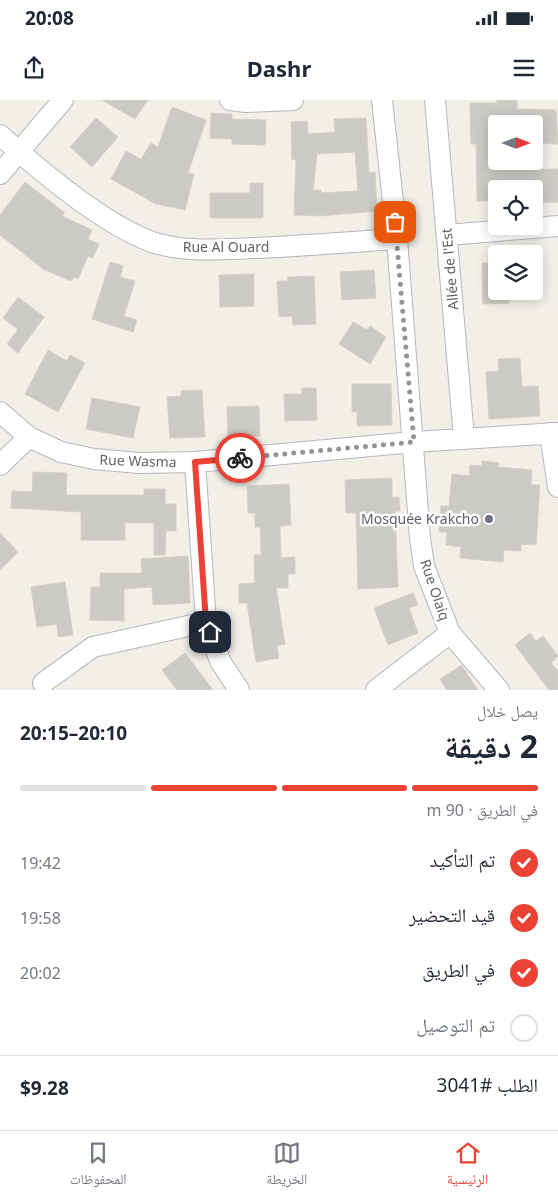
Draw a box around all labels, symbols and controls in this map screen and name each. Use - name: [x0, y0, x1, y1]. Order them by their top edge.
- text: 20:08: [25, 5, 74, 31]
- text: Dashr: [247, 53, 311, 83]
- icon: share: [20, 54, 48, 82]
- icon: menu: [510, 54, 538, 82]
- north arrow: [488, 115, 542, 170]
- map controls: [488, 115, 543, 300]
- button: locate: [488, 180, 543, 235]
- pin: [374, 201, 416, 243]
- icon: bag: [381, 208, 409, 236]
- street label: Allée de l'Est: [436, 227, 463, 311]
- street label: Rue Al Ouard: [183, 237, 269, 256]
- button: layers: [488, 245, 543, 300]
- courier: [215, 433, 265, 483]
- icon: bike: [226, 444, 254, 472]
- street label: Rue Wasma: [99, 450, 177, 471]
- place label: Mosquée Krakcho: [361, 509, 479, 528]
- marker: Mosquée Krakcho: [483, 513, 495, 525]
- street label: Rue Olaiq: [416, 557, 455, 623]
- pin: [189, 611, 231, 653]
- icon: home: [196, 618, 224, 646]
- text: يصل خلال: [477, 700, 538, 722]
- text: 20:10–20:15: [20, 720, 127, 746]
- text: 2 دقيقة: [444, 724, 538, 767]
- text: في الطريق · 90 m: [427, 799, 538, 821]
- text: تم التأكيد: [430, 847, 495, 873]
- icon: check: [510, 849, 538, 877]
- text: 19:42: [20, 852, 61, 874]
- text: قيد التحضير: [409, 902, 495, 928]
- icon: check: [510, 904, 538, 932]
- text: 19:58: [20, 907, 61, 929]
- text: في الطريق: [422, 957, 495, 983]
- icon: check: [510, 959, 538, 987]
- text: 20:02: [20, 962, 61, 984]
- text: تم التوصيل: [416, 1012, 495, 1038]
- text: الطلب #3041: [437, 1072, 538, 1098]
- text: $9.28: [20, 1075, 69, 1101]
- tab: المحفوظات: [70, 1139, 127, 1193]
- tab: الخريطة: [266, 1139, 307, 1193]
- tab: الرئيسية: [447, 1139, 488, 1193]

